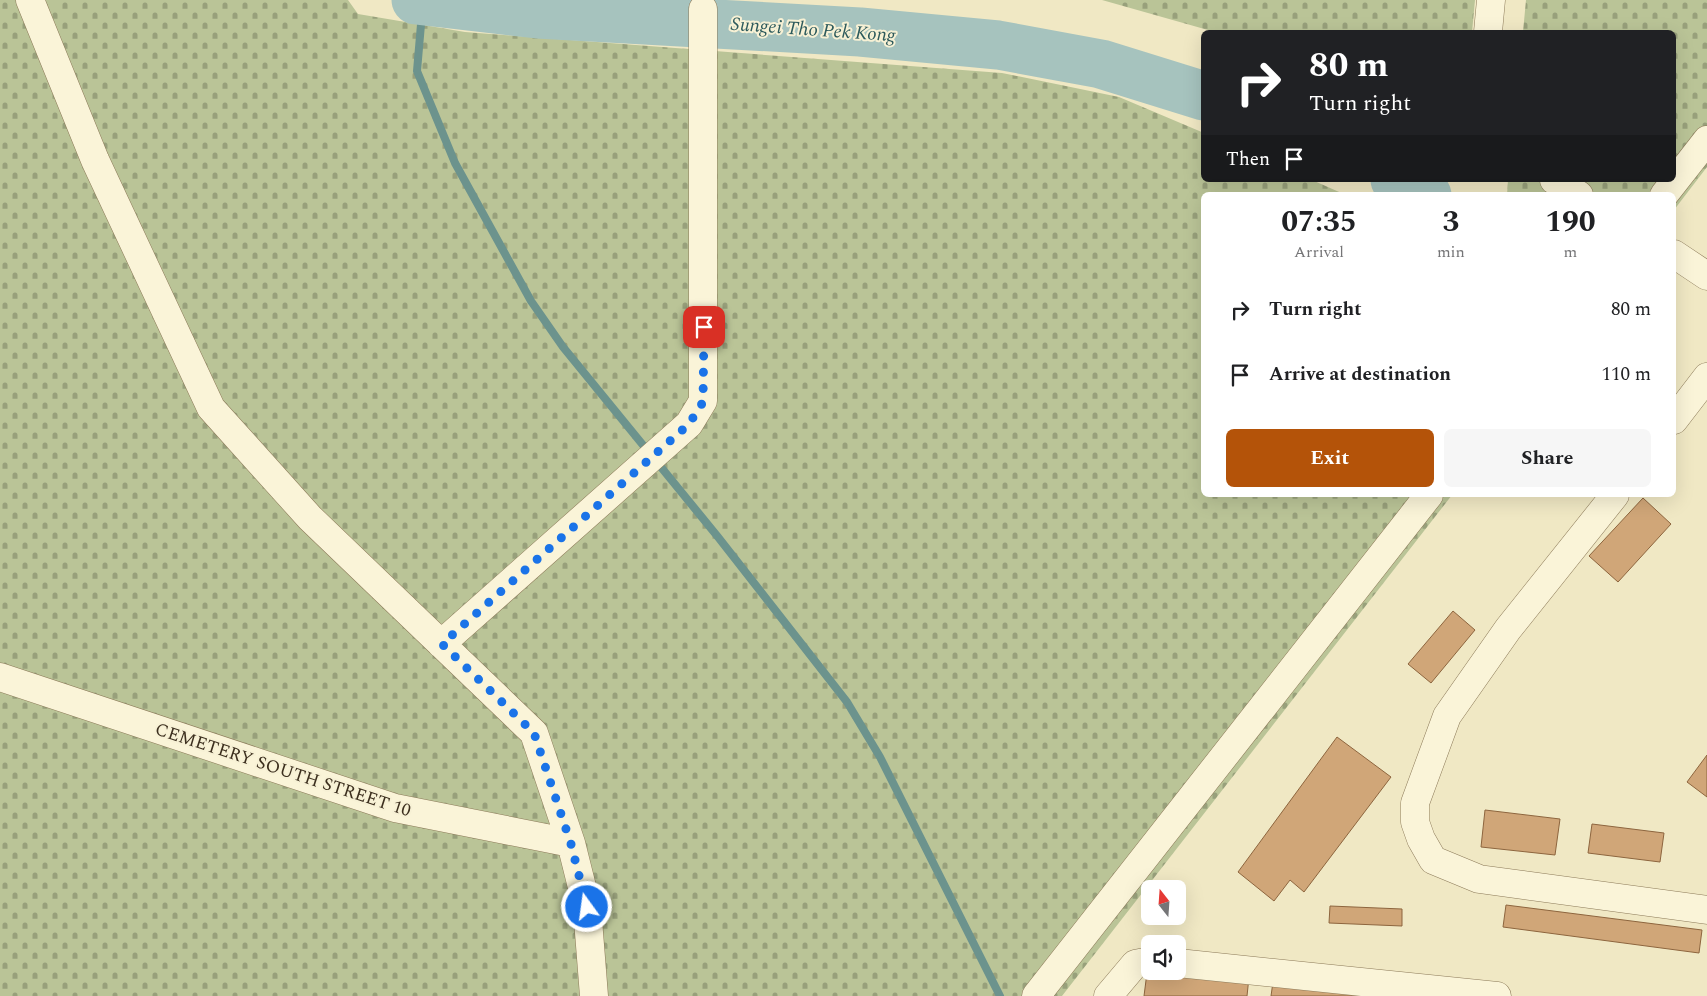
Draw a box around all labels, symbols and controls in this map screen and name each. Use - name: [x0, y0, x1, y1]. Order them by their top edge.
- water label: Sungei Tho Pek Kong: [730, 10, 897, 50]
- text: 80 m: [1309, 39, 1389, 92]
- icon: right: [1226, 50, 1291, 115]
- text: Turn right: [1309, 87, 1411, 120]
- text: Then: [1226, 145, 1270, 174]
- icon: arrive: [1280, 145, 1308, 173]
- text: 07:35: [1281, 199, 1357, 245]
- text: 3: [1442, 199, 1459, 245]
- text: 190: [1545, 199, 1596, 245]
- text: Arrival: [1294, 240, 1344, 264]
- text: min: [1437, 240, 1465, 264]
- text: m: [1564, 240, 1577, 264]
- text: Turn right: [1269, 295, 1362, 324]
- text: 80 m: [1611, 295, 1651, 324]
- icon: right: [1226, 296, 1254, 324]
- pin: [683, 306, 725, 348]
- icon: arrive: [690, 313, 718, 341]
- text: Arrive at destination: [1269, 360, 1451, 389]
- text: 110 m: [1601, 360, 1651, 389]
- icon: arrive: [1226, 361, 1254, 389]
- button: Exit: [1226, 429, 1434, 487]
- button: Share: [1444, 429, 1651, 487]
- street label: CEMETERY SOUTH STREET 10: [151, 716, 415, 824]
- position arrow: [560, 880, 612, 932]
- north arrow: [1141, 880, 1186, 925]
- map controls: [1141, 880, 1186, 980]
- button: sound: [1141, 935, 1186, 980]

